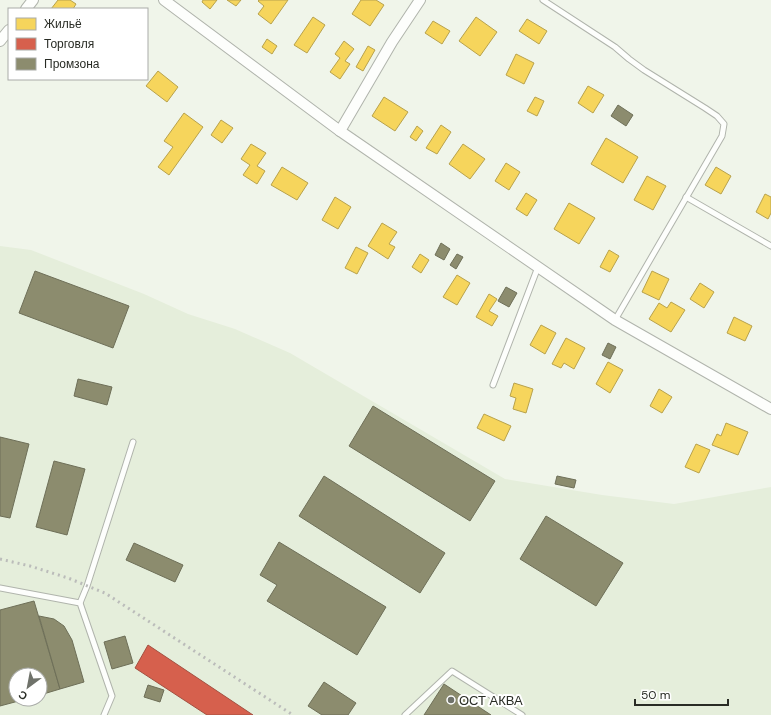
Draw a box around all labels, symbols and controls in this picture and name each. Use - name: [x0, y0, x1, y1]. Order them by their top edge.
- legend: [8, 8, 148, 80]
- text: Жильё: [44, 16, 82, 32]
- text: Торговля: [44, 36, 94, 52]
- text: Промзона: [44, 56, 100, 72]
- north arrow: [8, 667, 48, 707]
- scale bar: [635, 681, 728, 707]
- text: С: [16, 687, 30, 704]
- text: 50 m: [641, 687, 670, 703]
- place label: ОСТ АКВА: [459, 692, 523, 709]
- marker: ОСТ АКВА: [446, 695, 456, 705]

